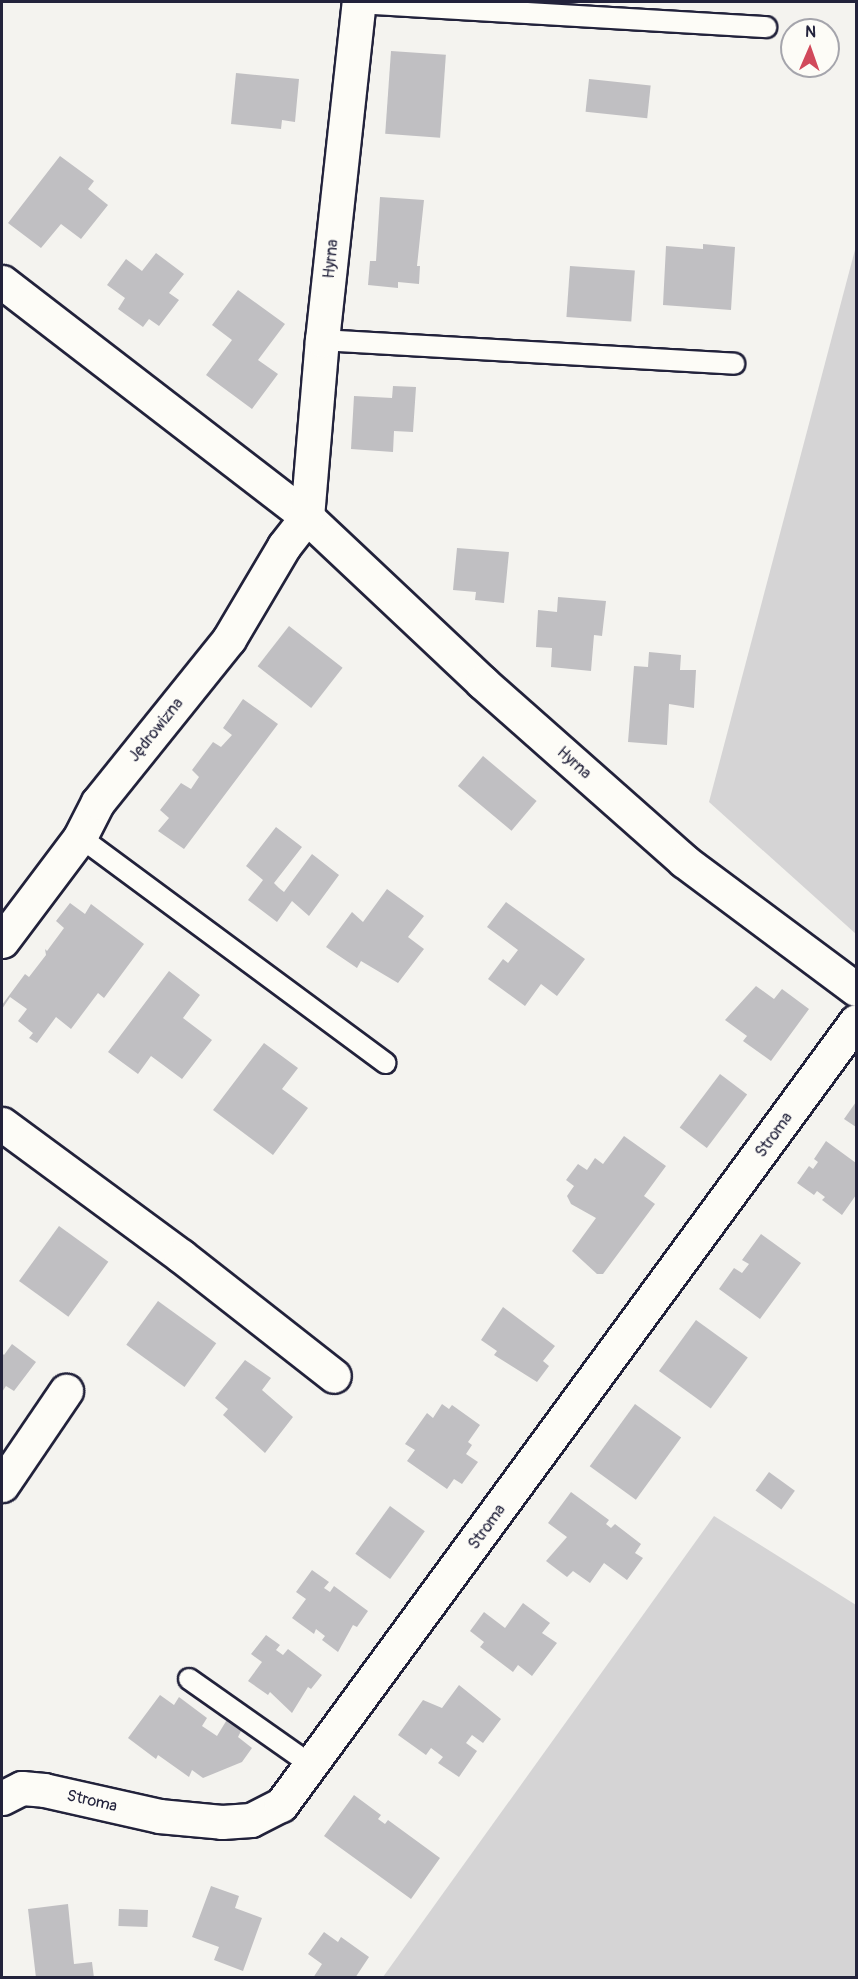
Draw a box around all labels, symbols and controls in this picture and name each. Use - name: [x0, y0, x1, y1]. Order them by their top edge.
- north arrow: [780, 18, 840, 78]
- text: N: [805, 22, 816, 42]
- street label: Hyrna: [319, 239, 343, 279]
- street label: Jędrowizna: [125, 694, 187, 766]
- street label: Hyrna: [553, 743, 595, 783]
- street label: Stroma: [751, 1109, 797, 1161]
- street label: Stroma: [464, 1501, 510, 1553]
- street label: Stroma: [65, 1786, 119, 1816]

